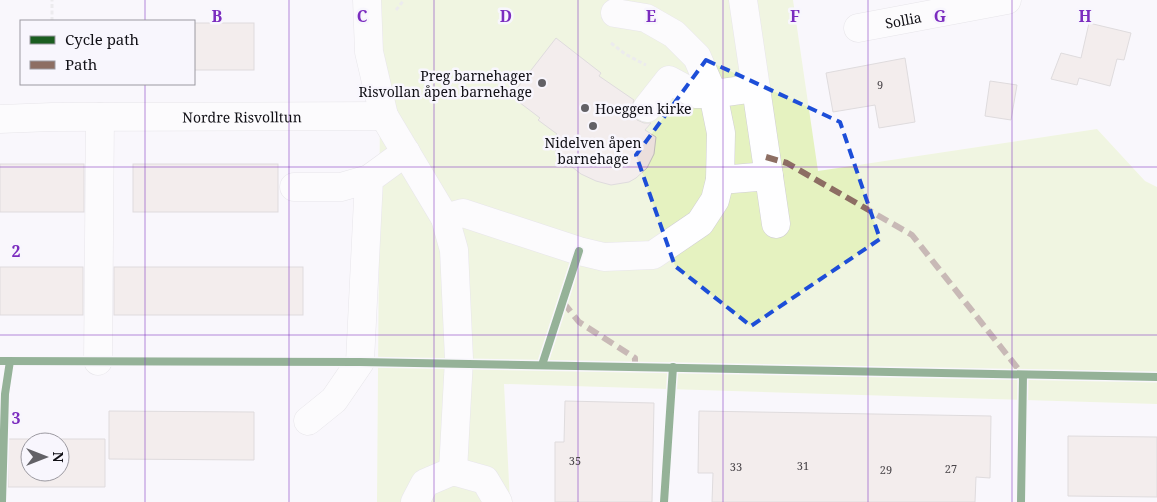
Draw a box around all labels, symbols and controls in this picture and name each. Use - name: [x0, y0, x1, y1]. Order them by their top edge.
- text: B: [212, 5, 223, 27]
- text: C: [357, 5, 368, 27]
- text: D: [500, 5, 512, 27]
- text: E: [646, 5, 656, 27]
- text: F: [790, 5, 800, 27]
- text: G: [934, 5, 946, 27]
- text: H: [1078, 5, 1092, 27]
- street label: Sollia: [883, 7, 923, 32]
- legend: [20, 20, 195, 85]
- text: Cycle path: [65, 29, 140, 49]
- text: Path: [65, 54, 98, 74]
- place label: Preg barnehager Risvollan åpen barnehage: [359, 66, 532, 101]
- marker: Preg barnehager Risvollan åpen barnehage: [536, 77, 548, 89]
- house number: 9: [877, 77, 883, 92]
- place label: Hoeggen kirke: [595, 99, 692, 118]
- marker: Hoeggen kirke: [579, 102, 591, 114]
- street label: Nordre Risvolltun: [182, 107, 302, 126]
- marker: Nidelven åpen barnehage: [587, 120, 599, 132]
- place label: Nidelven åpen barnehage: [545, 133, 641, 168]
- text: 2: [11, 240, 21, 262]
- text: 3: [11, 407, 21, 429]
- north arrow: [20, 432, 70, 482]
- text: N: [49, 451, 68, 463]
- house number: 35: [569, 453, 581, 468]
- house number: 31: [797, 458, 809, 473]
- house number: 33: [730, 459, 742, 474]
- house number: 27: [945, 461, 957, 476]
- house number: 29: [880, 462, 892, 477]

